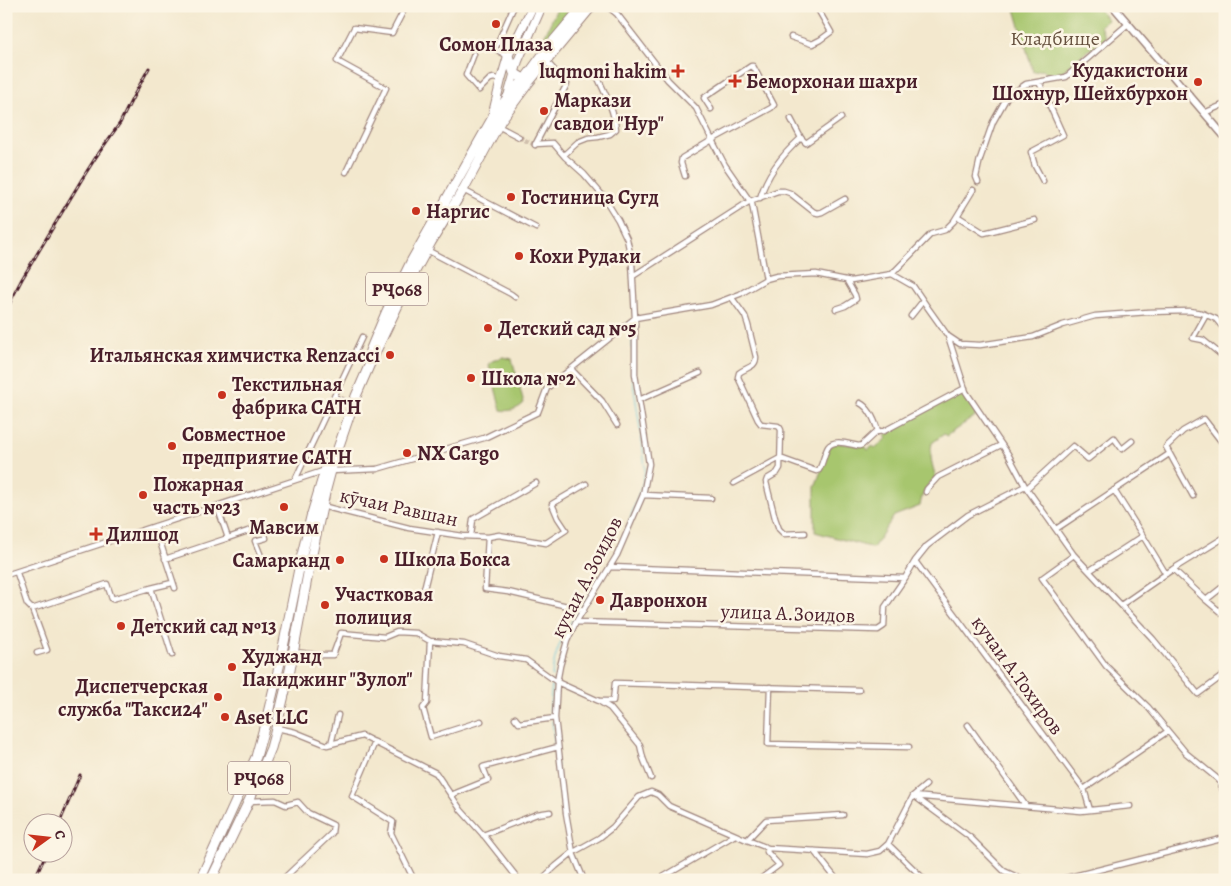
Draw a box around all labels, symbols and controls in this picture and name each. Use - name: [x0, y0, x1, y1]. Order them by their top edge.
- marker: Сомон Плаза: [490, 18, 502, 30]
- park label: Кладбище: [1010, 25, 1100, 52]
- place label: Сомон Плаза: [439, 31, 553, 58]
- place label: Кудакистони Шохнур, Шейхбурхон: [992, 57, 1188, 107]
- place label: luqmoni hakim: [539, 58, 667, 85]
- marker: luqmoni hakim: [671, 64, 685, 78]
- place label: Беморхонаи шахри: [746, 68, 918, 95]
- marker: Беморхонаи шахри: [728, 74, 742, 88]
- marker: Кудакистони Шохнур, Шейхбурхон: [1192, 76, 1204, 88]
- place label: Маркази савдои "Нур": [554, 87, 664, 137]
- marker: Маркази савдои "Нур": [538, 105, 550, 117]
- place label: Гостиница Сугд: [521, 184, 659, 211]
- marker: Гостиница Сугд: [505, 191, 517, 203]
- place label: Наргис: [426, 198, 490, 225]
- marker: Наргис: [410, 205, 422, 217]
- place label: Кохи Рудаки: [529, 243, 641, 270]
- marker: Кохи Рудаки: [513, 250, 525, 262]
- road number: РҶ068: [366, 272, 428, 306]
- place label: Детский сад №5: [498, 315, 637, 342]
- marker: Детский сад №5: [482, 322, 494, 334]
- place label: Итальянская химчистка Renzacci: [90, 342, 380, 369]
- marker: Итальянская химчистка Renzacci: [384, 349, 396, 361]
- place label: Школа №2: [481, 365, 576, 392]
- place label: Текстильная фабрика САТН: [232, 371, 361, 421]
- marker: Школа №2: [465, 372, 477, 384]
- marker: Текстильная фабрика САТН: [216, 389, 228, 401]
- place label: Совместное предприятие CATH: [182, 421, 352, 471]
- marker: Совместное предприятие CATH: [166, 440, 178, 452]
- place label: NX Cargo: [417, 440, 499, 467]
- marker: NX Cargo: [401, 447, 413, 459]
- place label: Пожарная часть №23: [153, 471, 244, 521]
- street label: кӯчаи Равшан: [337, 482, 461, 533]
- marker: Пожарная часть №23: [137, 489, 149, 501]
- marker: Мавсим: [278, 501, 290, 513]
- street label: кучаи А.Зоидов: [544, 512, 629, 643]
- place label: Мавсим: [249, 514, 319, 541]
- place label: Дилшод: [106, 521, 179, 548]
- marker: Дилшод: [90, 528, 102, 540]
- place label: Школа Бокса: [394, 546, 511, 573]
- place label: Самарканд: [232, 547, 330, 574]
- marker: Школа Бокса: [378, 553, 390, 565]
- marker: Самарканд: [334, 554, 346, 566]
- place label: Участковая полиция: [335, 581, 433, 631]
- place label: Давронхон: [610, 587, 708, 614]
- marker: Давронхон: [594, 594, 606, 606]
- street label: улица А.Зоидов: [719, 598, 856, 629]
- marker: Участковая полиция: [319, 599, 331, 611]
- street label: кучаи А.Тохиров: [965, 610, 1070, 740]
- place label: Детский сад №13: [131, 613, 277, 640]
- marker: Детский сад №13: [115, 620, 127, 632]
- place label: Худжанд Пакиджинг "Зулол": [242, 643, 413, 693]
- marker: Худжанд Пакиджинг "Зулол": [226, 661, 238, 673]
- place label: Диспетчерская служба "Такси24": [58, 673, 208, 723]
- marker: Диспетчерская служба "Такси24": [212, 691, 224, 703]
- place label: Aset LLC: [234, 704, 308, 731]
- marker: Aset LLC: [219, 711, 231, 723]
- road number: РҶ068: [228, 761, 290, 794]
- north arrow: [22, 814, 72, 864]
- text: С: [50, 828, 70, 842]

